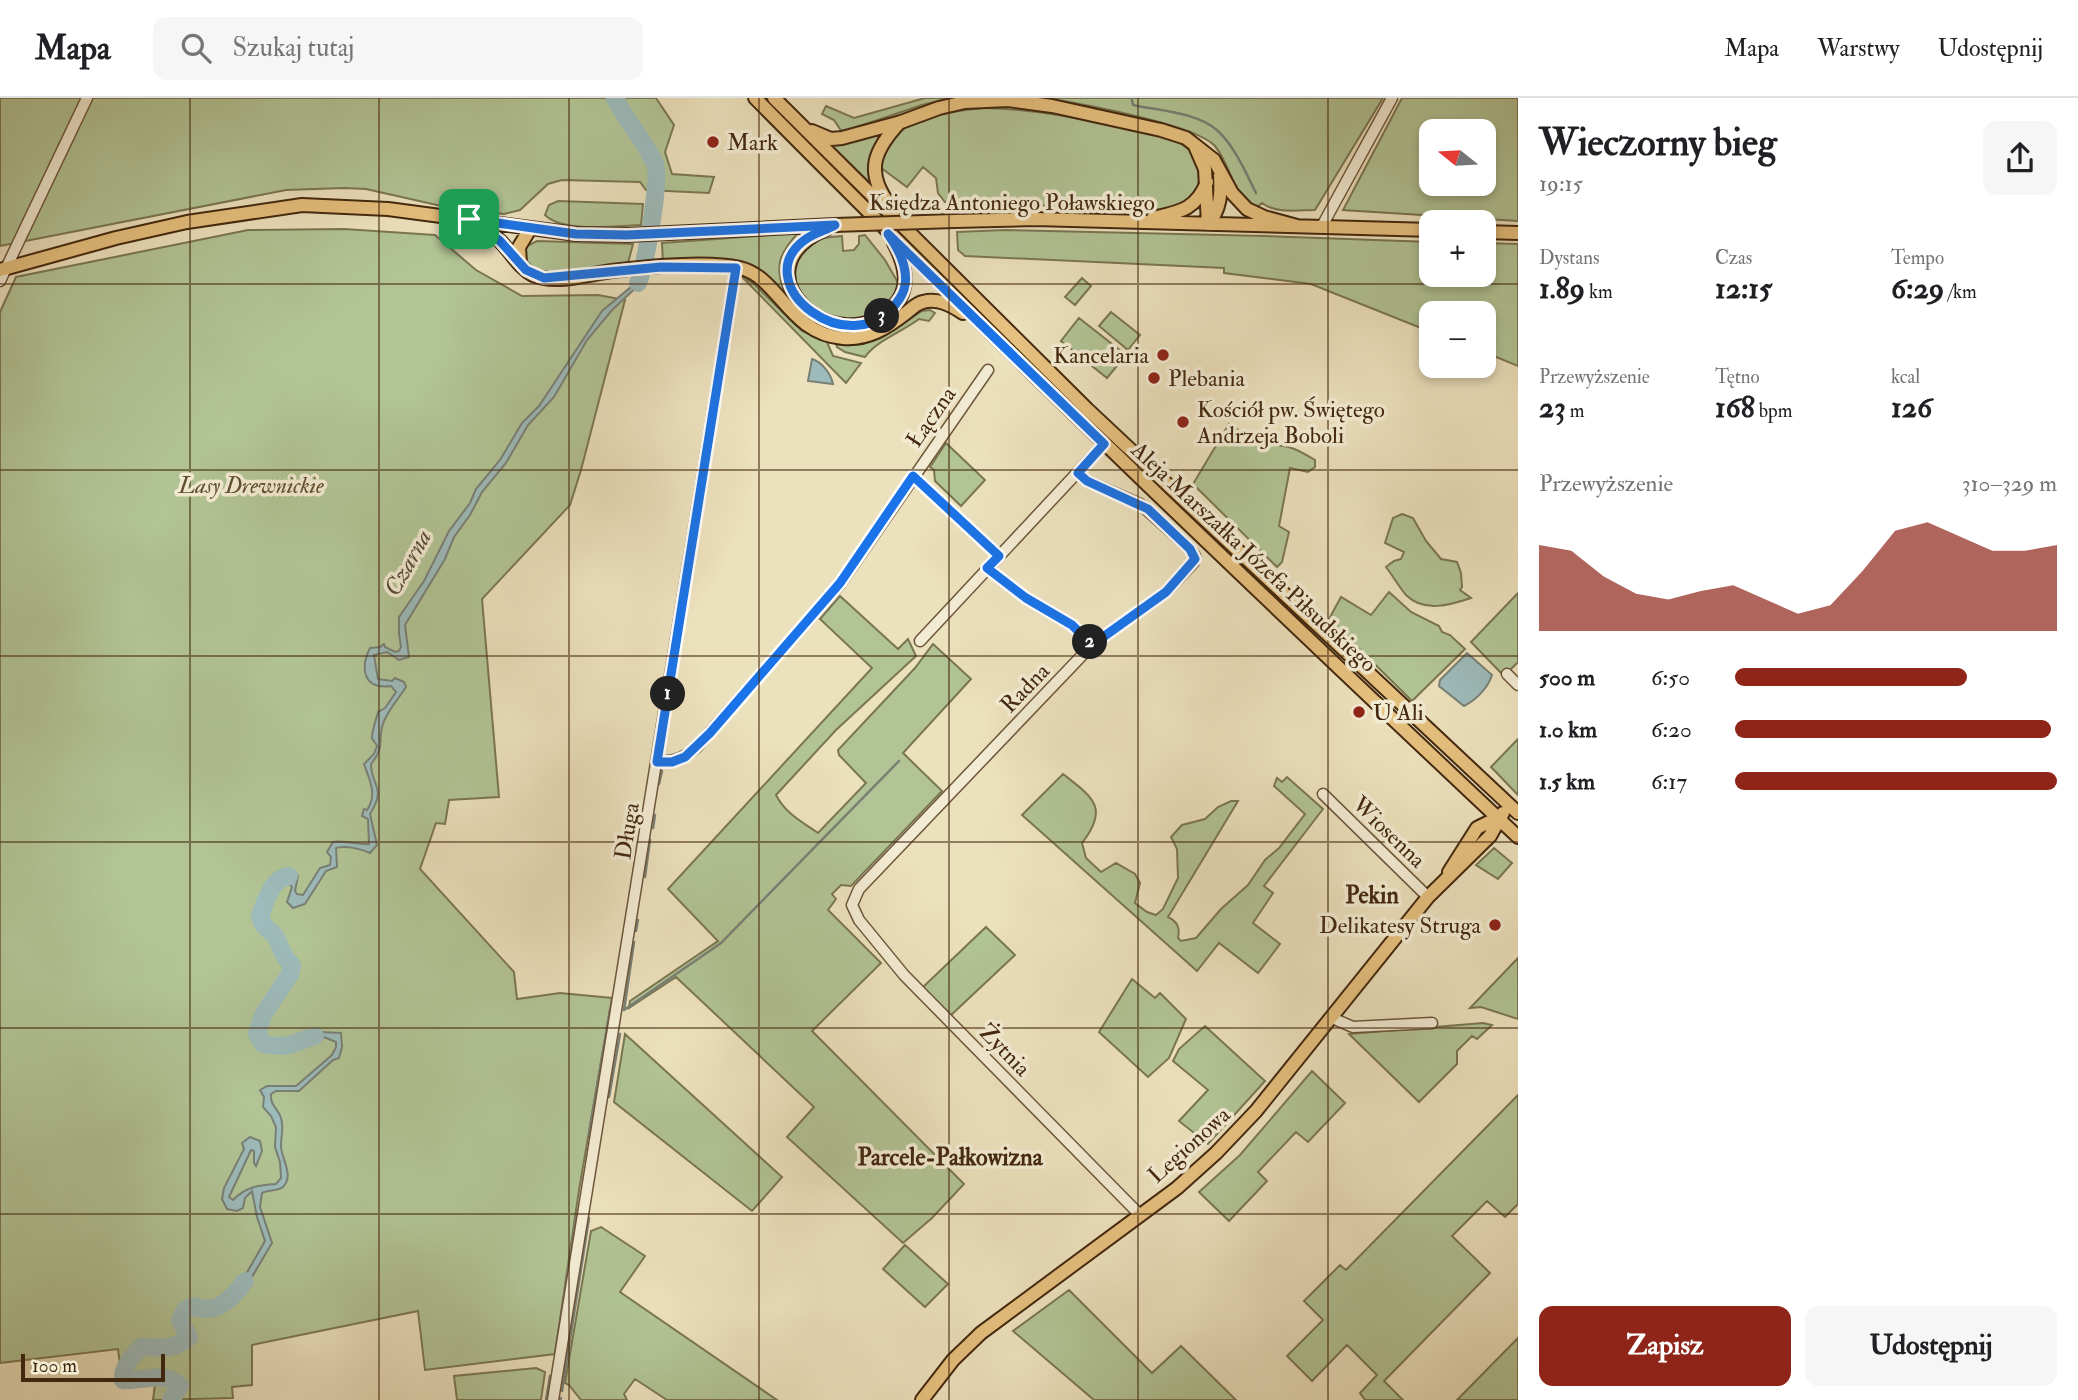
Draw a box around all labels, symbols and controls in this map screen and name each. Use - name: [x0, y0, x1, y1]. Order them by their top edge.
- search box: [153, 17, 643, 80]
- text: Mapa: [35, 28, 111, 69]
- icon: search: [177, 29, 215, 67]
- text: Szukaj tutaj: [233, 32, 354, 64]
- text: Mapa: [1724, 33, 1779, 64]
- text: Warstwy: [1817, 33, 1900, 64]
- text: Udostępnij: [1938, 33, 2043, 64]
- north arrow: [1419, 119, 1496, 196]
- map controls: [1419, 119, 1496, 378]
- text: Wieczorny bieg: [1539, 119, 1777, 167]
- button: share: [1983, 121, 2057, 195]
- place label: Mark: [727, 128, 778, 157]
- marker: Mark: [705, 134, 721, 150]
- text: 19:15: [1539, 169, 1583, 198]
- street label: Księdza Antoniego Poławskiego: [869, 188, 1155, 217]
- pin: [439, 189, 499, 249]
- icon: arrive: [450, 200, 488, 238]
- button: +: [1419, 210, 1496, 287]
- text: Dystans: [1539, 246, 1600, 270]
- text: Czas: [1715, 246, 1752, 270]
- text: Tempo: [1891, 246, 1944, 270]
- text: 1.89: [1539, 270, 1585, 307]
- text: 12:15: [1715, 270, 1772, 307]
- text: 6:29: [1891, 270, 1944, 307]
- text: km: [1585, 280, 1613, 304]
- text: /km: [1944, 280, 1977, 304]
- pin: 3: [864, 298, 900, 333]
- button: −: [1419, 301, 1496, 378]
- text: 3: [878, 303, 885, 327]
- place label: Kancelaria: [1053, 341, 1150, 370]
- marker: Kancelaria: [1155, 347, 1171, 363]
- place label: Plebania: [1168, 364, 1246, 393]
- text: Przewyższenie: [1539, 365, 1650, 389]
- text: Tętno: [1715, 365, 1760, 389]
- text: kcal: [1891, 365, 1920, 389]
- marker: Plebania: [1146, 370, 1162, 386]
- street label: Łączna: [900, 380, 963, 453]
- text: 23: [1539, 389, 1566, 426]
- text: 168: [1715, 389, 1755, 426]
- text: 126: [1891, 389, 1932, 426]
- place label: Kościół pw. Świętego Andrzeja Boboli: [1196, 395, 1385, 450]
- text: m: [1566, 399, 1584, 423]
- text: bpm: [1755, 399, 1792, 423]
- marker: Kościół pw. Świętego Andrzeja Boboli: [1175, 414, 1191, 430]
- street label: Aleja Marszałka Józefa Piłsudskiego: [1124, 435, 1383, 678]
- text: Przewyższenie: [1539, 469, 1673, 498]
- text: 310–329 m: [1962, 469, 2057, 498]
- park label: Lasy Drewnickie: [177, 471, 324, 500]
- water label: Czarna: [377, 524, 439, 602]
- pin: 2: [1072, 624, 1108, 660]
- text: 2: [1085, 629, 1094, 653]
- street label: Radna: [994, 656, 1056, 719]
- text: 500 m: [1539, 663, 1595, 692]
- text: 6:50: [1651, 663, 1690, 692]
- pin: 1: [650, 676, 686, 712]
- text: 1: [664, 681, 671, 705]
- place label: U Ali: [1373, 698, 1424, 727]
- marker: U Ali: [1351, 704, 1367, 720]
- text: 1.0 km: [1539, 715, 1597, 744]
- text: 6:20: [1651, 715, 1692, 744]
- text: 1.5 km: [1539, 767, 1595, 796]
- text: 6:17: [1651, 767, 1687, 796]
- street label: Wiosenna: [1345, 789, 1432, 874]
- street label: Długa: [608, 800, 646, 862]
- district label: Pekin: [1345, 880, 1399, 911]
- place label: Delikatesy Struga: [1319, 911, 1482, 940]
- marker: Delikatesy Struga: [1487, 917, 1503, 933]
- street label: Żytnia: [973, 1018, 1037, 1083]
- street label: Legionowa: [1142, 1100, 1237, 1190]
- district label: Parcele-Pałkowizna: [857, 1142, 1044, 1173]
- button: Zapisz: [1539, 1306, 1791, 1386]
- button: Udostępnij: [1805, 1306, 2057, 1386]
- scale bar: [21, 1351, 164, 1383]
- text: 100 m: [32, 1354, 77, 1378]

